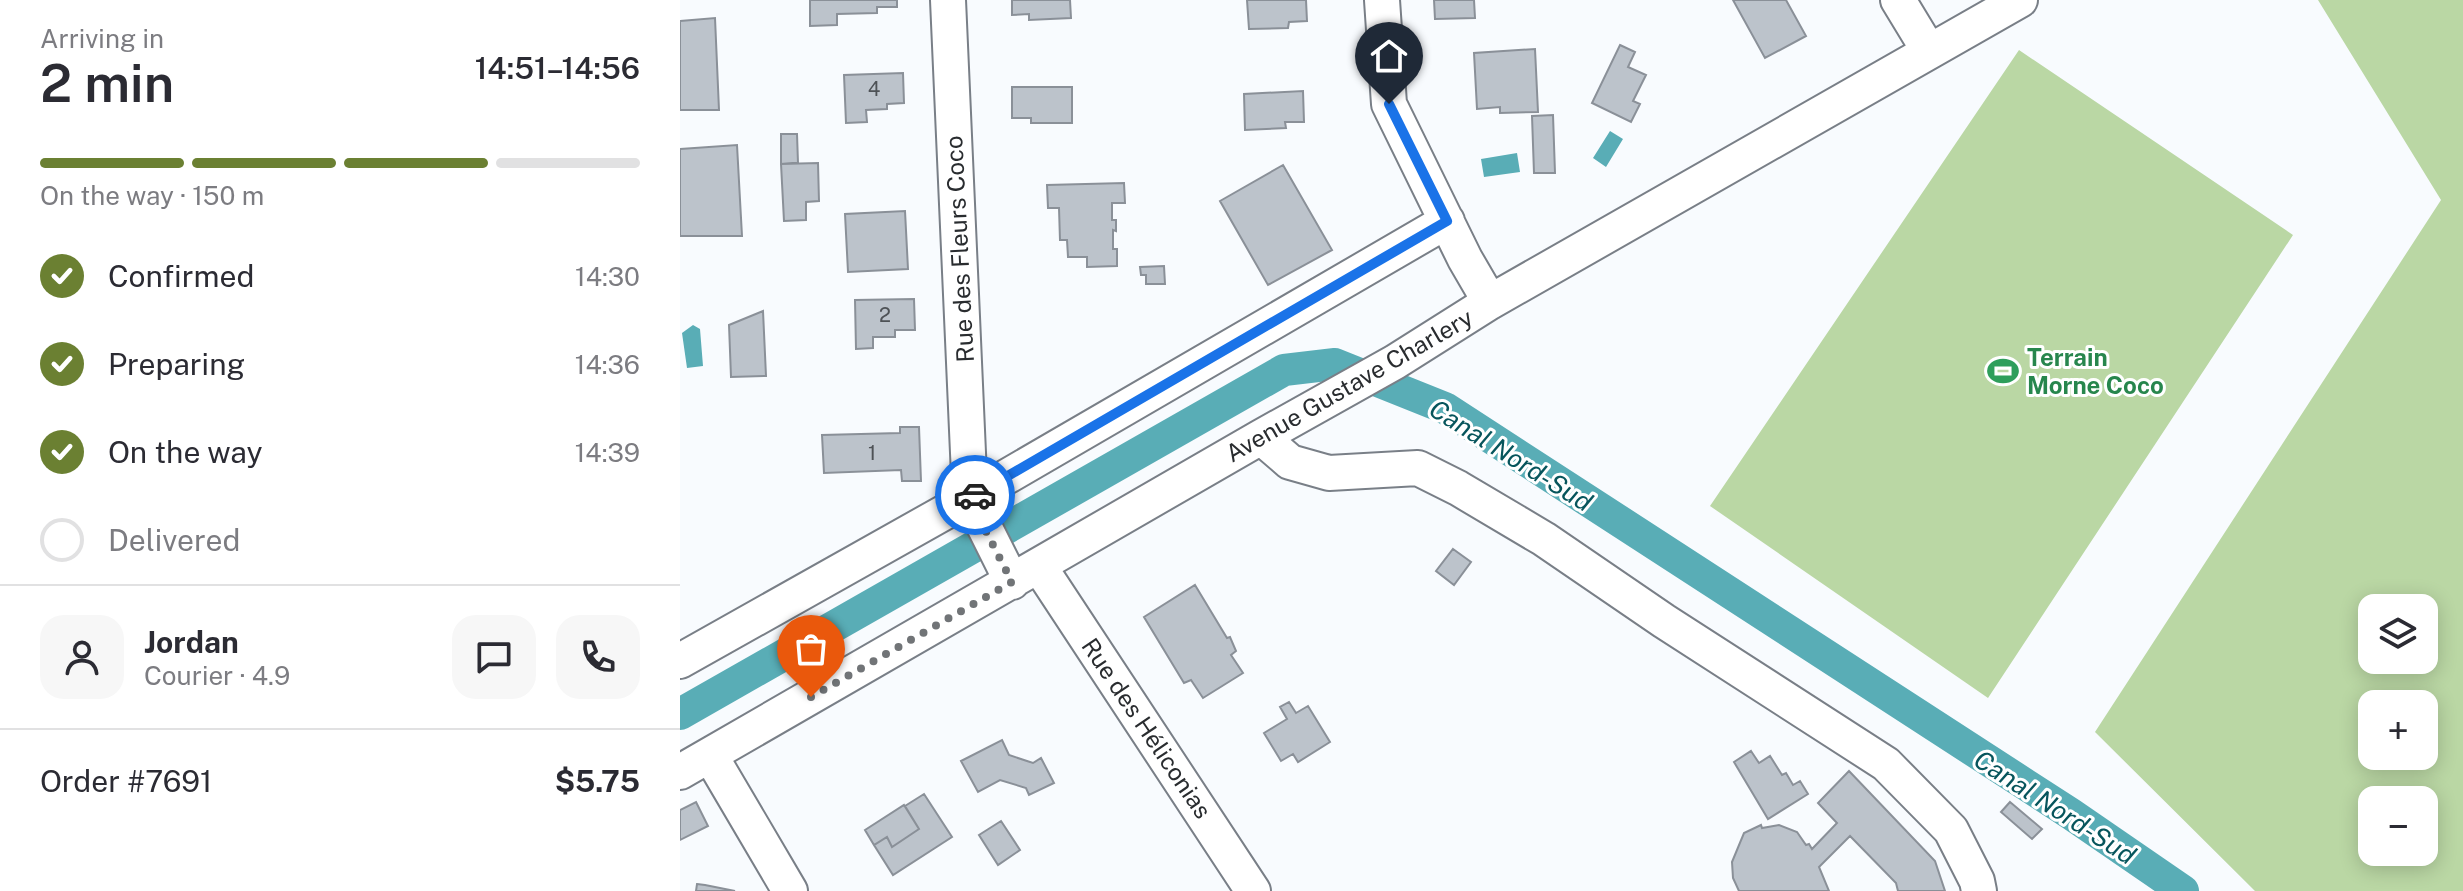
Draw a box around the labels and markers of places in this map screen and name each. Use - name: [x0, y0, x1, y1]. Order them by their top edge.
- pin: [1355, 22, 1423, 104]
- place label: Terrain Morne Coco: [2027, 343, 2164, 399]
- sports icon: Terrain Morne Coco: [1986, 354, 2020, 388]
- pin: [777, 615, 845, 697]

